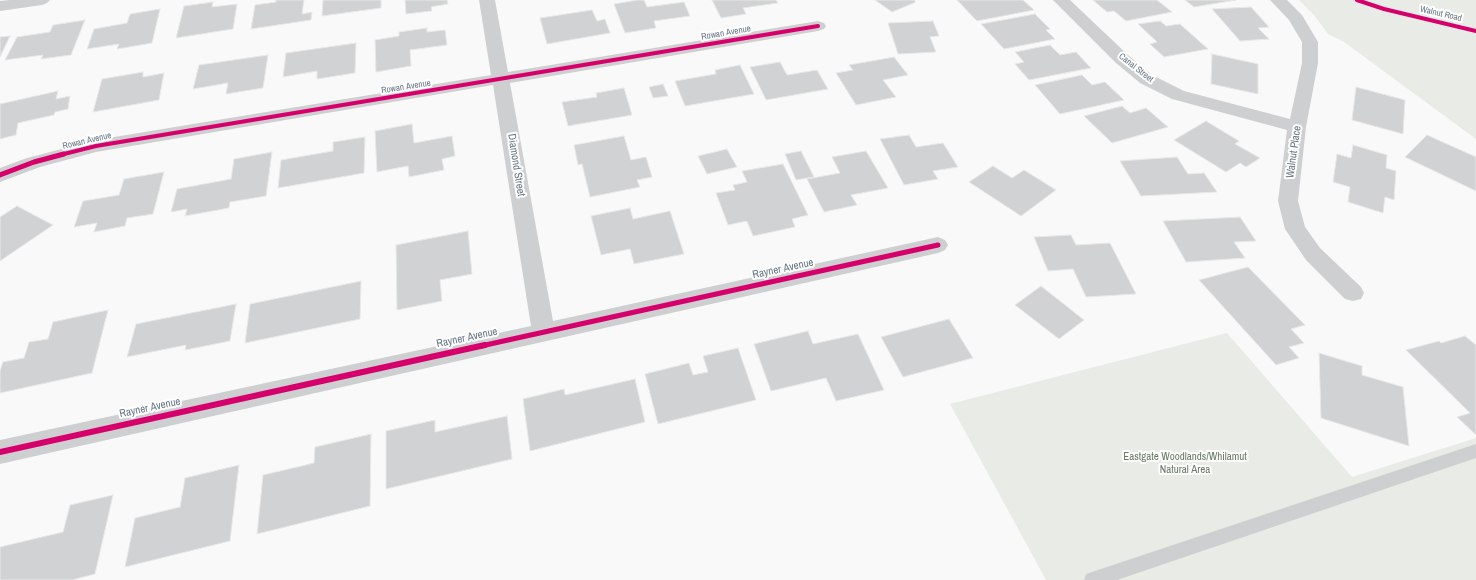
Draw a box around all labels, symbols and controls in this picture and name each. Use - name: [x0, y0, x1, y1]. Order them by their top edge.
- street label: Walnut Road: [1419, 4, 1463, 24]
- street label: Rowan Avenue: [700, 23, 752, 43]
- street label: Canal Street: [1117, 51, 1155, 85]
- street label: Rowan Avenue: [381, 78, 431, 96]
- street label: Walnut Place: [1284, 125, 1304, 179]
- street label: Rowan Avenue: [61, 130, 113, 152]
- street label: Diamond Street: [505, 133, 527, 197]
- street label: Rayner Avenue: [751, 256, 815, 282]
- street label: Rayner Avenue: [435, 325, 499, 351]
- street label: Rayner Avenue: [118, 395, 182, 421]
- park label: Eastgate Woodlands/Whilamut Natural Area: [1123, 450, 1247, 476]

